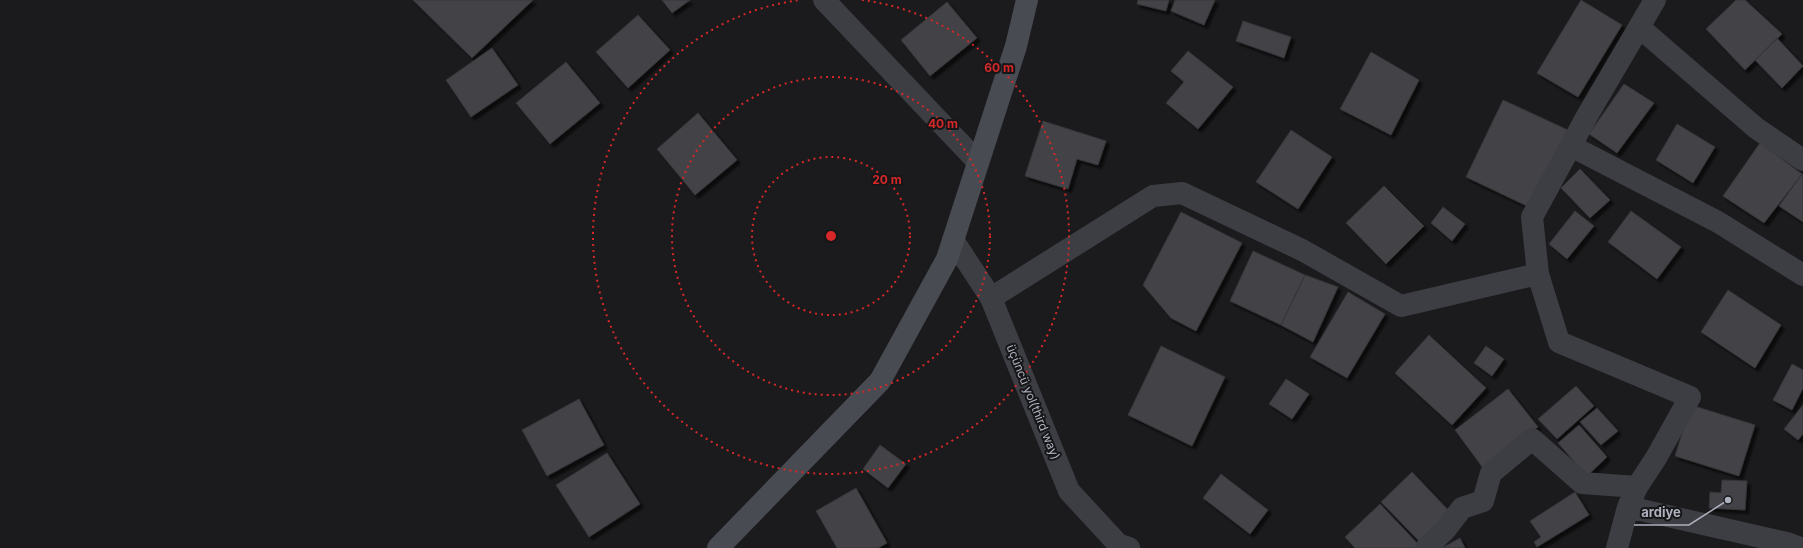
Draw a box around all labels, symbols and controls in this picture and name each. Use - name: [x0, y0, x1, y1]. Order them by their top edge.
- text: 60 m: [984, 60, 1014, 75]
- text: 40 m: [928, 116, 958, 131]
- text: 20 m: [872, 172, 902, 187]
- centre of rings: [824, 229, 838, 243]
- street label: üçüncü yol(third way): [1003, 342, 1063, 462]
- callout: ardiye: [1634, 500, 1689, 525]
- text: ardiye: [1641, 504, 1681, 520]

